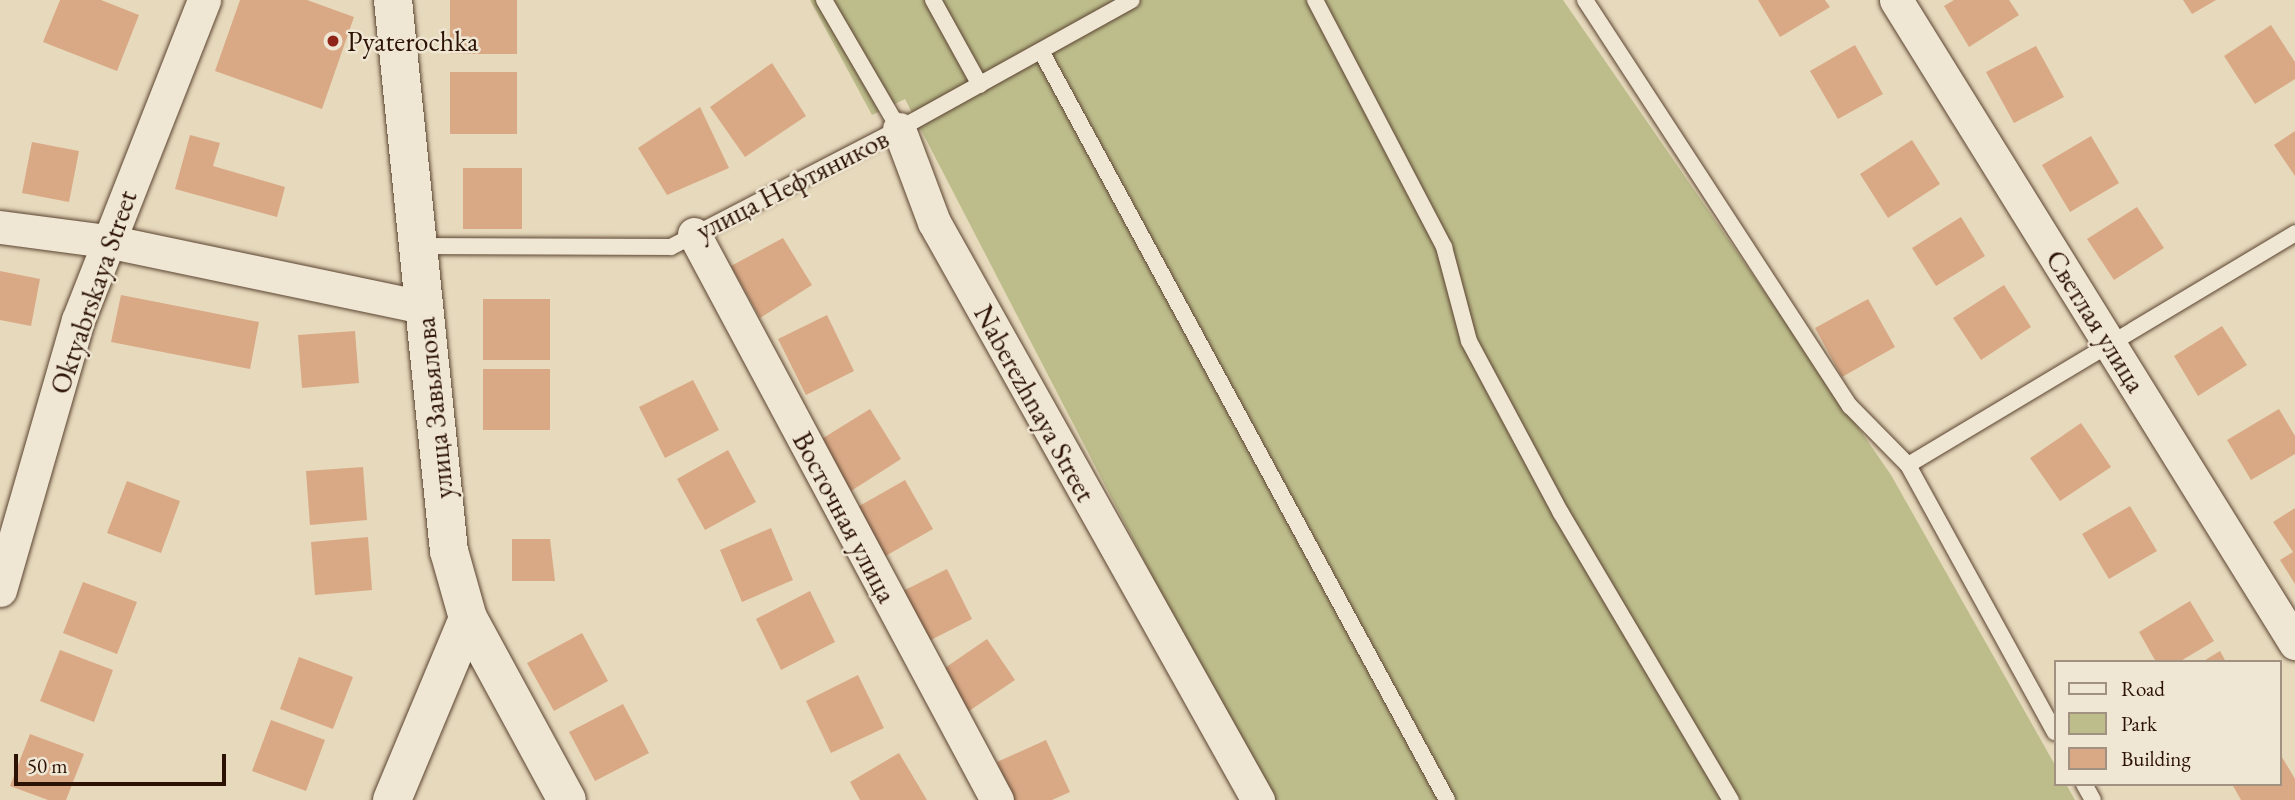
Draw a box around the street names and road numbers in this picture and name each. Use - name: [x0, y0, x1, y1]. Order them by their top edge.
- street label: улица Нефтяников: [690, 121, 894, 247]
- street label: Oktyabrskaya Street: [42, 186, 144, 398]
- street label: Светлая улица: [2039, 244, 2153, 398]
- street label: Naberezhnaya Street: [967, 299, 1103, 507]
- street label: улица Завьялова: [408, 315, 460, 501]
- street label: Восточная улица: [786, 426, 904, 608]

